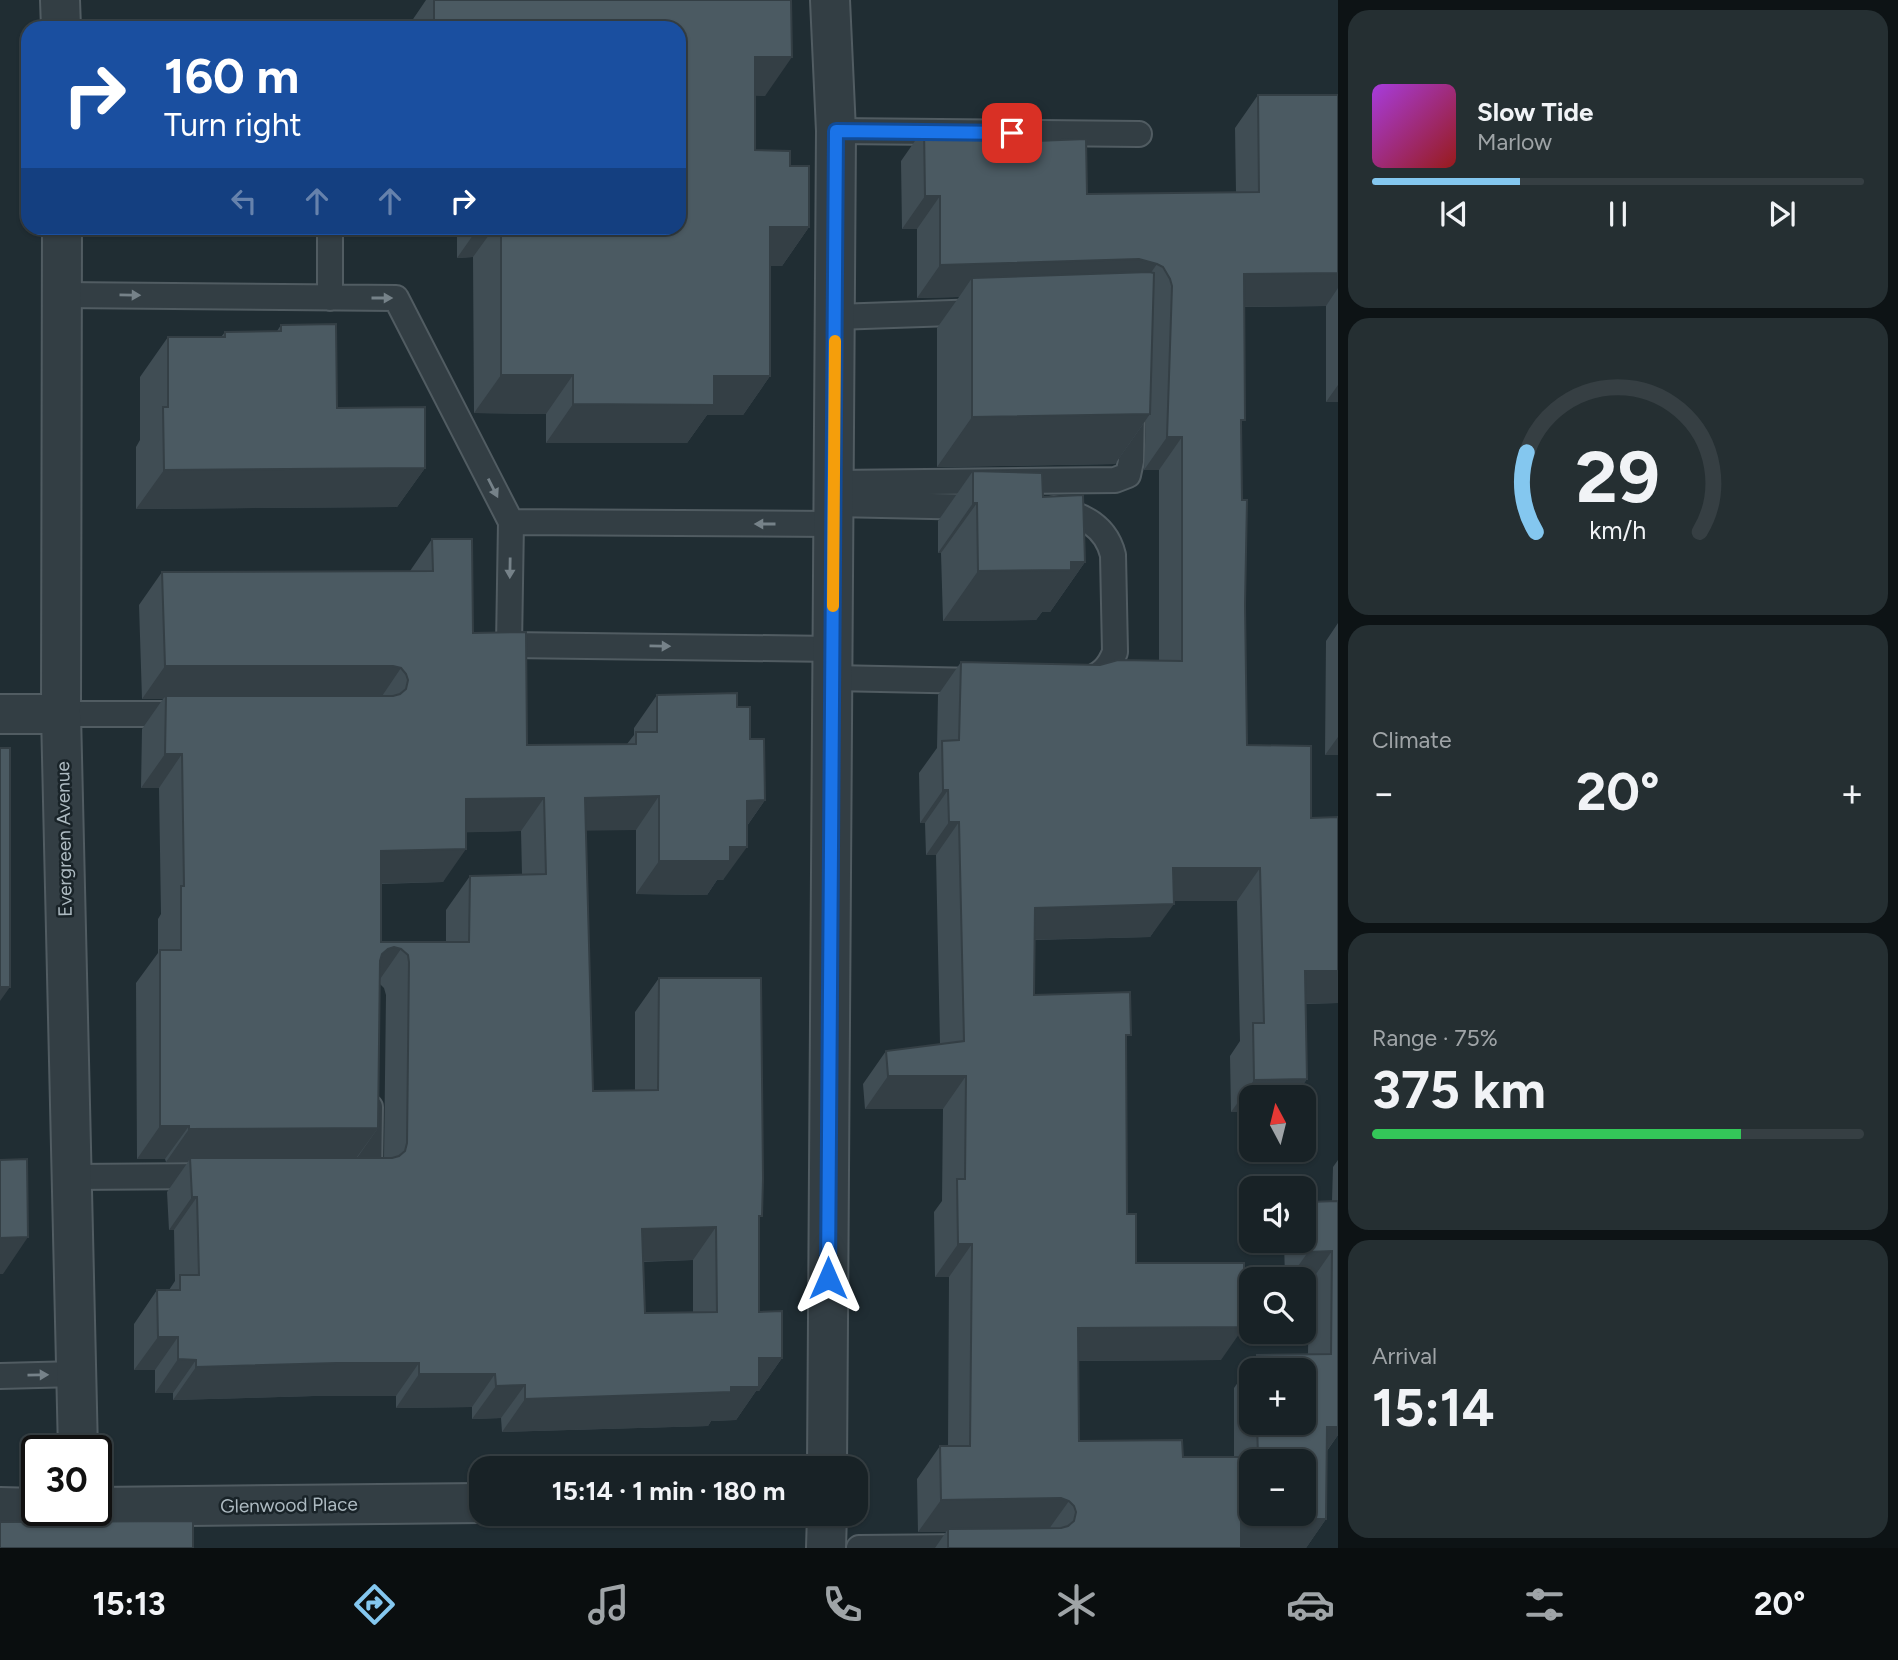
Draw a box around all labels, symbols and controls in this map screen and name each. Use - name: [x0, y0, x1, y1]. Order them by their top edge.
- text: 160 m: [164, 46, 299, 105]
- icon: right: [49, 49, 140, 140]
- text: Slow Tide: [1477, 96, 1593, 128]
- pin: [982, 103, 1042, 163]
- text: Turn right: [164, 106, 302, 144]
- icon: arrive: [993, 114, 1031, 152]
- text: Marlow: [1477, 128, 1552, 156]
- icon: left: [225, 182, 263, 220]
- icon: ahead: [298, 182, 336, 220]
- icon: ahead: [371, 182, 409, 220]
- icon: right: [444, 182, 482, 220]
- icon: previous: [1435, 195, 1473, 233]
- icon: pause: [1599, 195, 1637, 233]
- icon: next: [1763, 195, 1801, 233]
- one-way arrow: [120, 290, 142, 301]
- one-way arrow: [372, 292, 394, 304]
- text: 29: [1576, 434, 1660, 521]
- one-way arrow: [488, 478, 499, 498]
- text: km/h: [1589, 515, 1647, 545]
- one-way arrow: [754, 518, 776, 530]
- one-way arrow: [504, 558, 516, 580]
- one-way arrow: [649, 641, 671, 652]
- text: Climate: [1372, 726, 1451, 754]
- street label: Evergreen Avenue: [51, 761, 77, 917]
- text: 20°: [1576, 761, 1660, 823]
- text: −: [1372, 770, 1396, 816]
- text: +: [1840, 770, 1864, 816]
- text: Range · 75%: [1372, 1024, 1498, 1052]
- text: 375 km: [1372, 1059, 1546, 1121]
- north arrow: [1239, 1085, 1316, 1162]
- map controls: [1239, 1085, 1316, 1526]
- button: sound: [1239, 1176, 1316, 1253]
- position arrow: [791, 1241, 865, 1315]
- button: search: [1239, 1267, 1316, 1344]
- text: Arrival: [1372, 1342, 1437, 1370]
- button: +: [1239, 1358, 1316, 1435]
- one-way arrow: [28, 1369, 50, 1380]
- text: 15:14: [1372, 1377, 1495, 1439]
- speed limit sign: 30: [21, 1435, 112, 1526]
- button: −: [1239, 1449, 1316, 1526]
- text: 15:14 · 1 min · 180 m: [552, 1475, 785, 1507]
- street label: Glenwood Place: [220, 1492, 358, 1518]
- icon: directions: [350, 1580, 399, 1629]
- icon: music: [584, 1580, 633, 1629]
- icon: phone: [818, 1580, 867, 1629]
- icon: climate: [1052, 1580, 1101, 1629]
- icon: car: [1286, 1580, 1335, 1629]
- icon: filters: [1520, 1580, 1569, 1629]
- text: 15:13: [92, 1585, 166, 1623]
- text: 20°: [1754, 1585, 1805, 1623]

